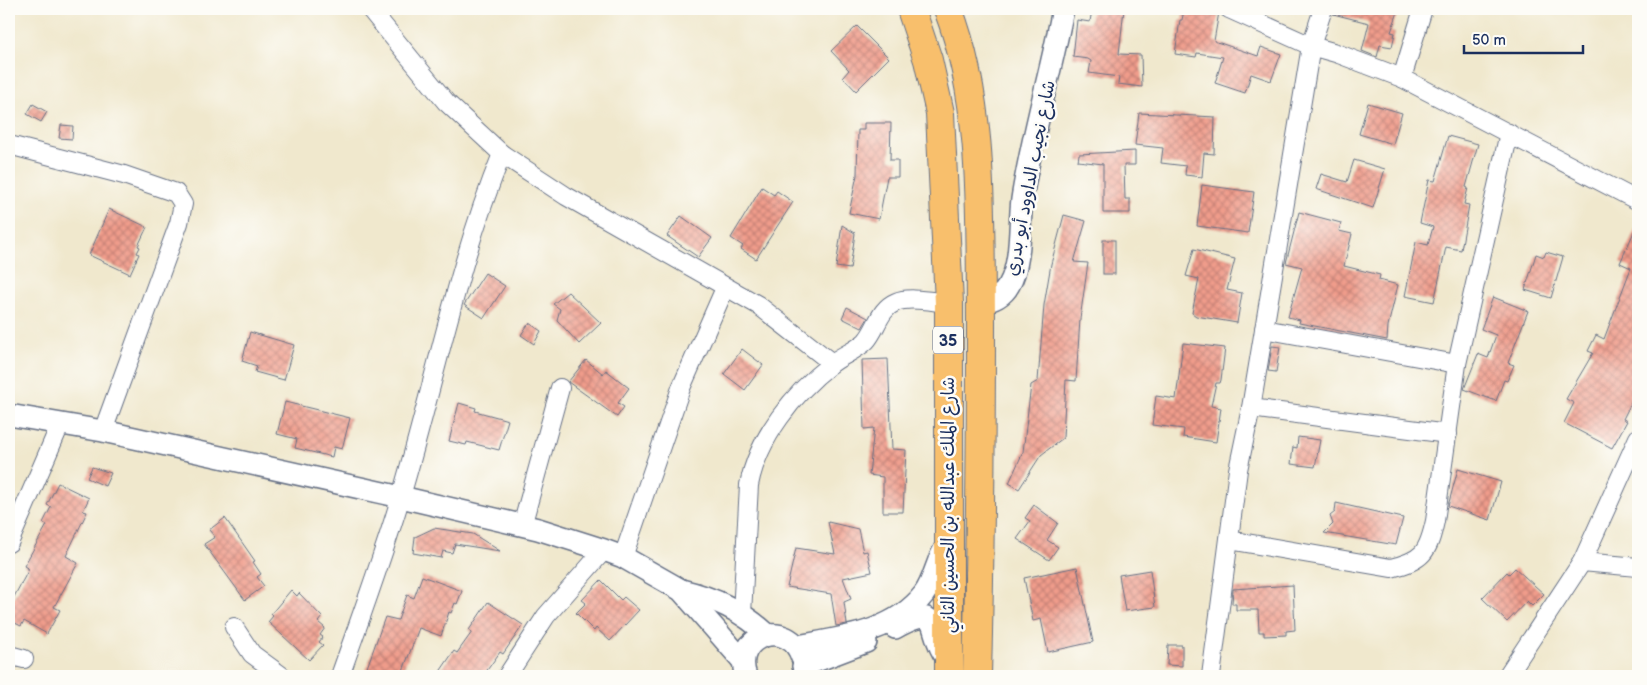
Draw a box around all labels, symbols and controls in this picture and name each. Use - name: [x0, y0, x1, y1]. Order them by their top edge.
- scale bar: [1464, 22, 1583, 54]
- text: 50 m: [1472, 31, 1506, 50]
- street label: شارع نجيب الداوود أبو بدري: [1001, 78, 1062, 278]
- road number: 35: [933, 326, 963, 354]
- street label: شارع الملك عبدالله بن الحسين الثاني: [938, 377, 964, 633]

